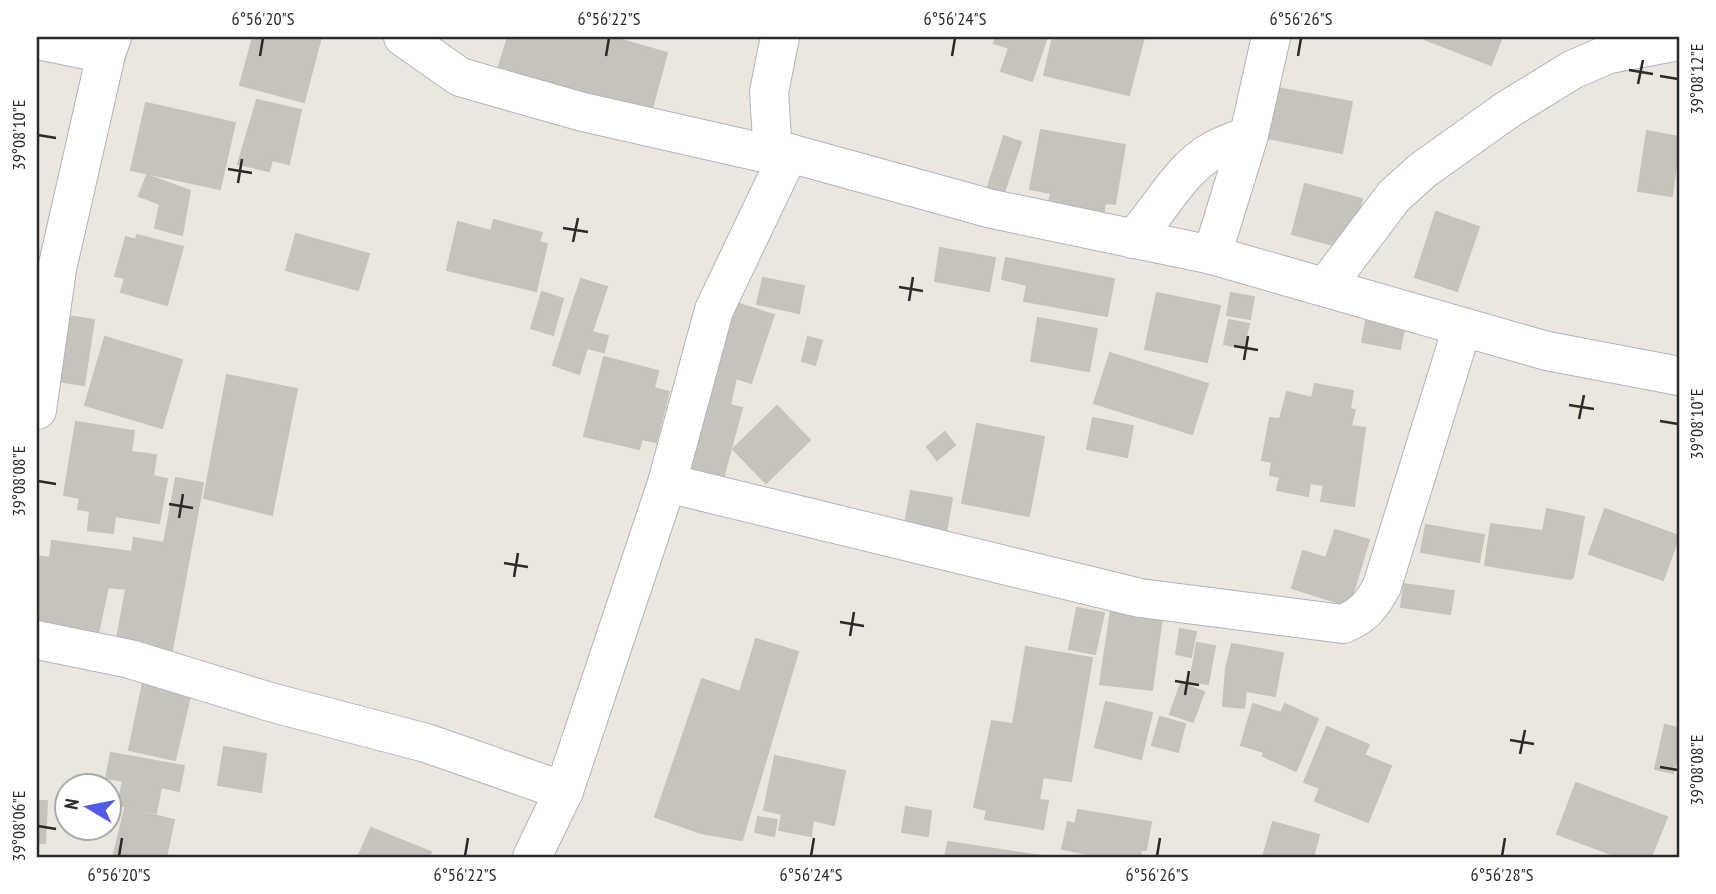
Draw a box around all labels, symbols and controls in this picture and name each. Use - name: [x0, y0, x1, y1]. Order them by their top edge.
- text: 6°56'20"S: [232, 7, 295, 30]
- text: 6°56'22"S: [578, 7, 641, 30]
- text: 6°56'24"S: [924, 7, 987, 30]
- text: 6°56'26"S: [1270, 7, 1333, 30]
- text: 39°08'12"E: [1685, 44, 1708, 114]
- text: 39°08'10"E: [7, 100, 30, 170]
- text: 39°08'10"E: [1685, 389, 1708, 459]
- text: 39°08'08"E: [7, 446, 30, 516]
- text: 39°08'08"E: [1685, 735, 1708, 805]
- north arrow: [52, 772, 122, 842]
- text: 39°08'06"E: [7, 791, 30, 861]
- text: N: [59, 797, 84, 811]
- text: 6°56'20"S: [88, 863, 151, 886]
- text: 6°56'22"S: [434, 863, 497, 886]
- text: 6°56'24"S: [780, 863, 843, 886]
- text: 6°56'26"S: [1126, 863, 1189, 886]
- text: 6°56'28"S: [1471, 863, 1534, 886]

